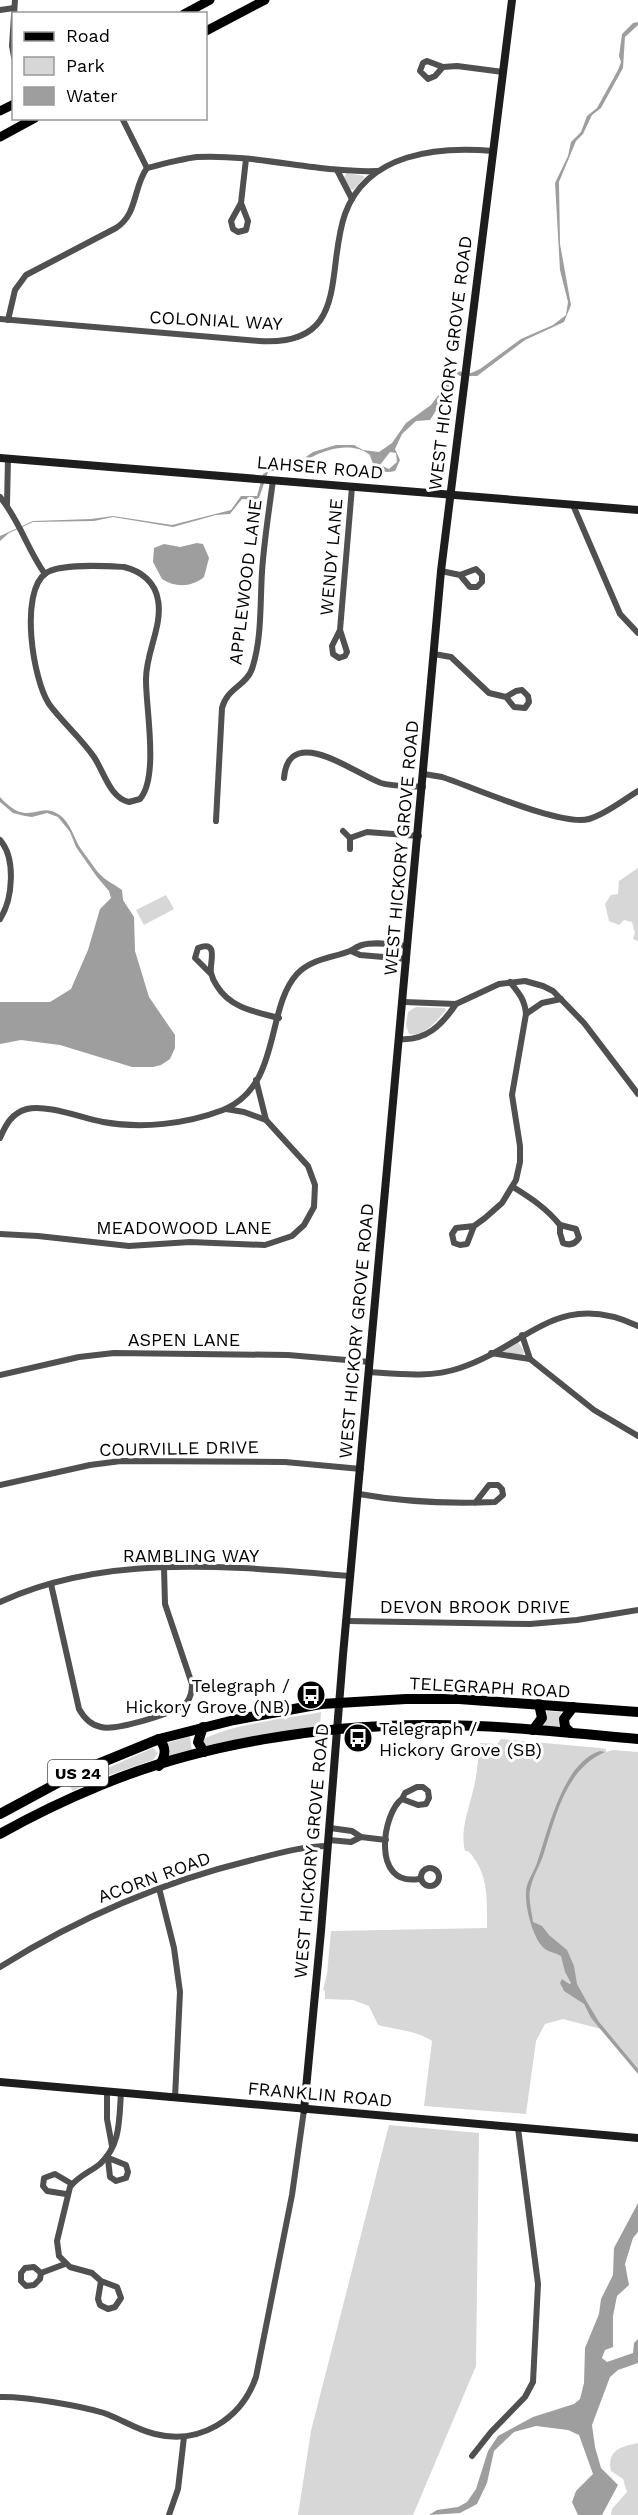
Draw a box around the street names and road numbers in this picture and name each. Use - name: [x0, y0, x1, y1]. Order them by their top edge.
- street label: WEST HICKORY GROVE ROAD: [424, 235, 476, 491]
- street label: COLONIAL WAY: [149, 306, 284, 334]
- street label: LAHSER ROAD: [256, 451, 384, 483]
- street label: WENDY LANE: [315, 497, 347, 617]
- street label: APPLEWOOD LANE: [224, 498, 266, 666]
- street label: WEST HICKORY GROVE ROAD: [379, 719, 423, 977]
- street label: WEST HICKORY GROVE ROAD: [334, 1202, 378, 1460]
- street label: MEADOWOOD LANE: [96, 1217, 272, 1238]
- street label: ASPEN LANE: [128, 1329, 240, 1350]
- street label: COURVILLE DRIVE: [99, 1436, 259, 1460]
- street label: RAMBLING WAY: [123, 1545, 260, 1566]
- street label: DEVON BROOK DRIVE: [380, 1596, 570, 1617]
- street label: TELEGRAPH ROAD: [409, 1672, 571, 1702]
- street label: WEST HICKORY GROVE ROAD: [289, 1722, 333, 1980]
- road number: US 24: [48, 1760, 108, 1786]
- street label: ACORN ROAD: [95, 1847, 213, 1907]
- street label: FRANKLIN ROAD: [247, 2077, 393, 2111]

